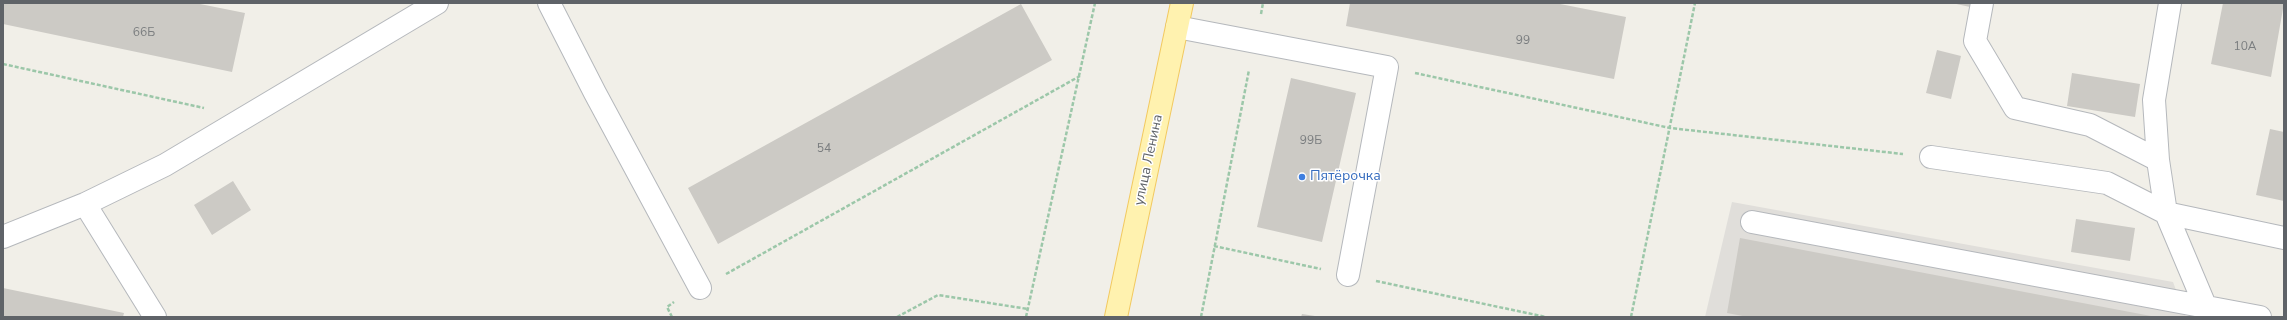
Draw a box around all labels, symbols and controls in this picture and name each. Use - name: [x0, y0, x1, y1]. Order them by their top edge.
- house number: 66Б: [133, 26, 155, 40]
- house number: 99: [1516, 34, 1530, 48]
- house number: 10А: [2233, 40, 2257, 54]
- street label: улица Ленина: [1131, 113, 1167, 207]
- house number: 99Б: [1300, 134, 1322, 148]
- house number: 54: [817, 142, 831, 156]
- place label: Пятёрочка: [1310, 169, 1381, 185]
- marker: Пятёрочка: [1297, 172, 1307, 182]

